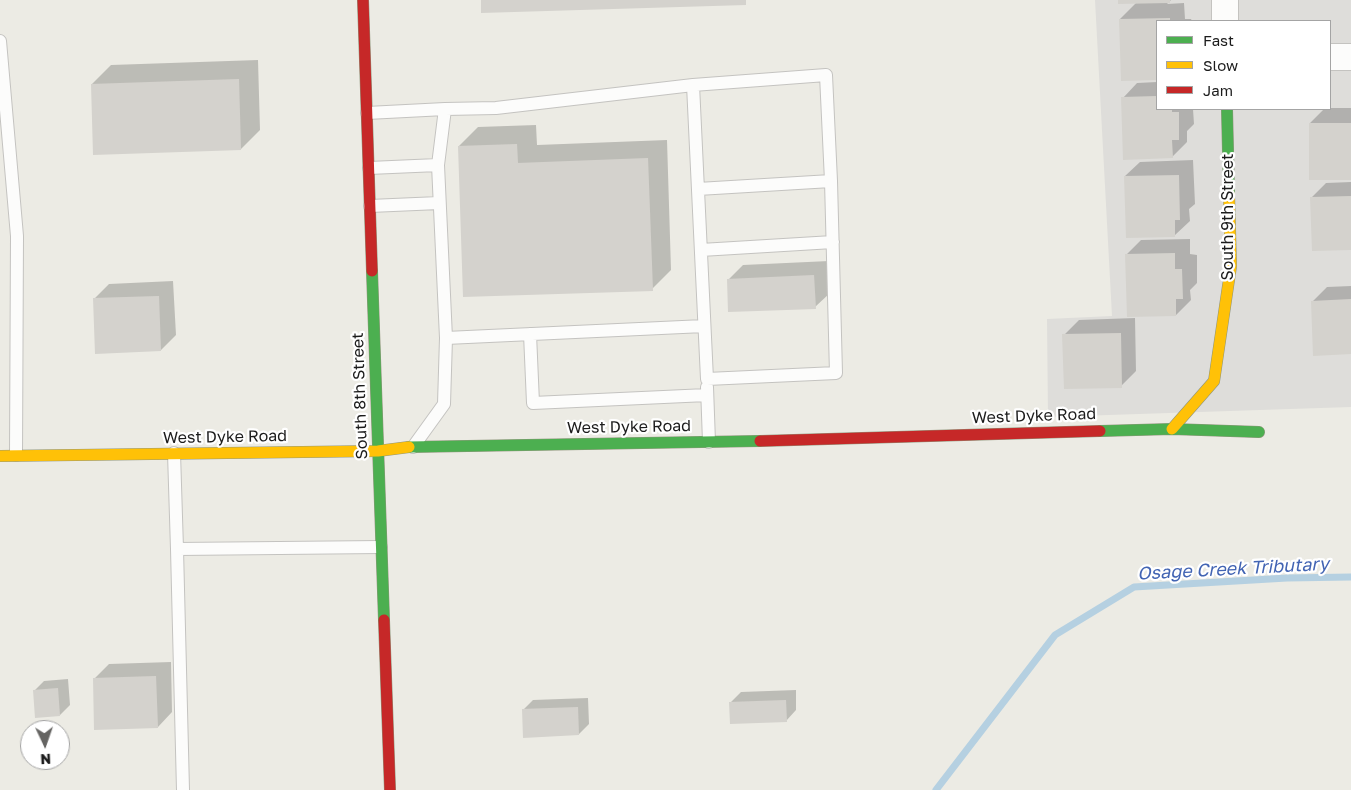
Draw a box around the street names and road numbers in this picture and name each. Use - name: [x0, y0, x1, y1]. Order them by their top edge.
- street label: South 9th Street: [1218, 153, 1238, 281]
- street label: South 8th Street: [348, 332, 372, 460]
- street label: West Dyke Road: [972, 404, 1096, 428]
- street label: West Dyke Road: [567, 416, 691, 438]
- street label: West Dyke Road: [163, 426, 287, 448]

